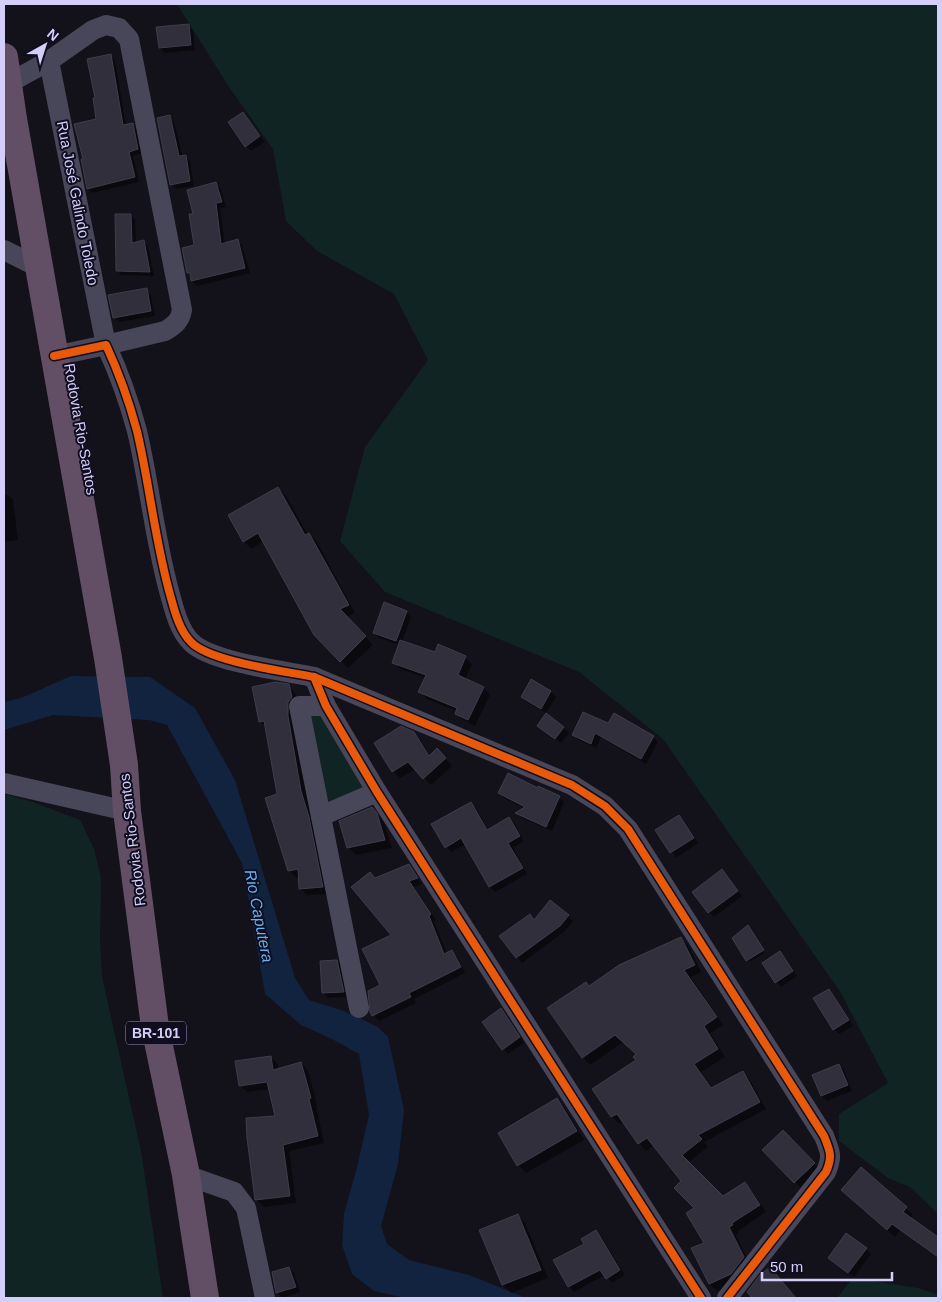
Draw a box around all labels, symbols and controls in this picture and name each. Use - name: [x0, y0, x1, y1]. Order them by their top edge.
- north arrow: [20, 20, 70, 70]
- text: N: [44, 25, 62, 44]
- street label: Rua José Galindo Toledo: [54, 119, 102, 287]
- street label: Rodovia Rio-Santos: [61, 362, 101, 496]
- street label: Rodovia Rio-Santos: [115, 773, 149, 907]
- water label: Rio Caputera: [242, 868, 276, 964]
- road number: BR-101: [126, 1021, 186, 1044]
- scale bar: [762, 1250, 892, 1282]
- text: 50 m: [770, 1258, 803, 1275]

